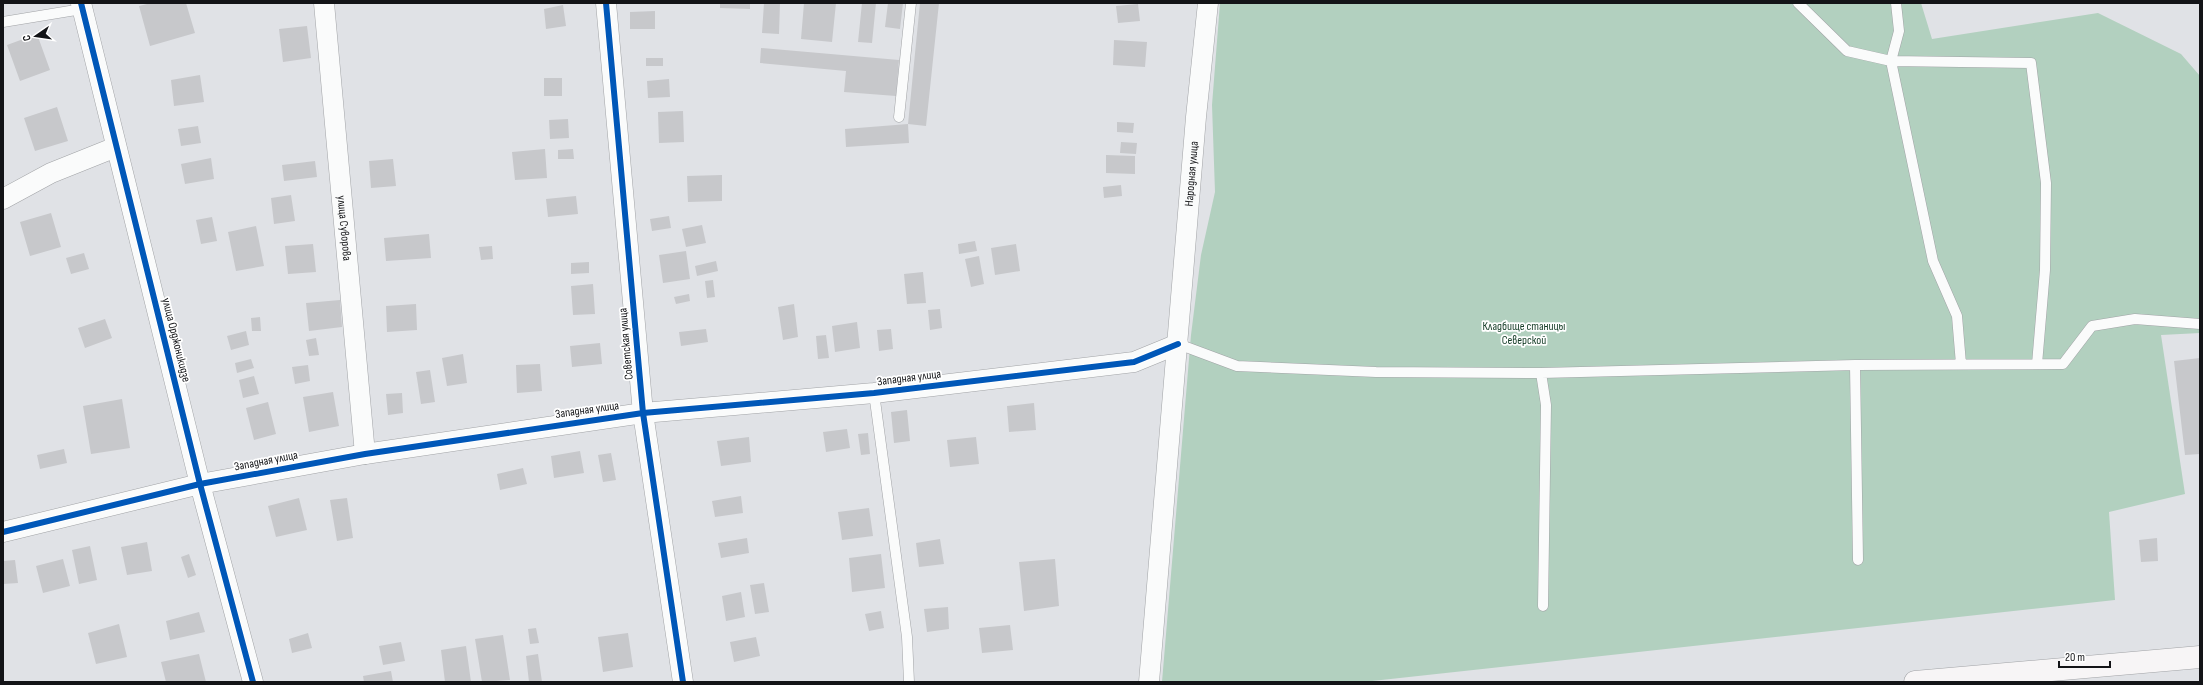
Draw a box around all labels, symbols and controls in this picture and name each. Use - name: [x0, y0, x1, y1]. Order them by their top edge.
- north arrow: [16, 16, 56, 56]
- text: С: [20, 34, 34, 42]
- street label: Народная улица: [1181, 140, 1201, 207]
- street label: улица Суворова: [334, 195, 355, 262]
- street label: улица Орджоникидзе: [158, 296, 194, 384]
- street label: Советская улица: [615, 307, 637, 381]
- park label: Кладбище станицы Северской: [1483, 319, 1566, 348]
- street label: Западная улица: [876, 367, 942, 389]
- street label: Западная улица: [554, 398, 620, 422]
- street label: Западная улица: [233, 447, 299, 474]
- scale bar: [2059, 643, 2110, 669]
- text: 20 m: [2065, 650, 2085, 665]

